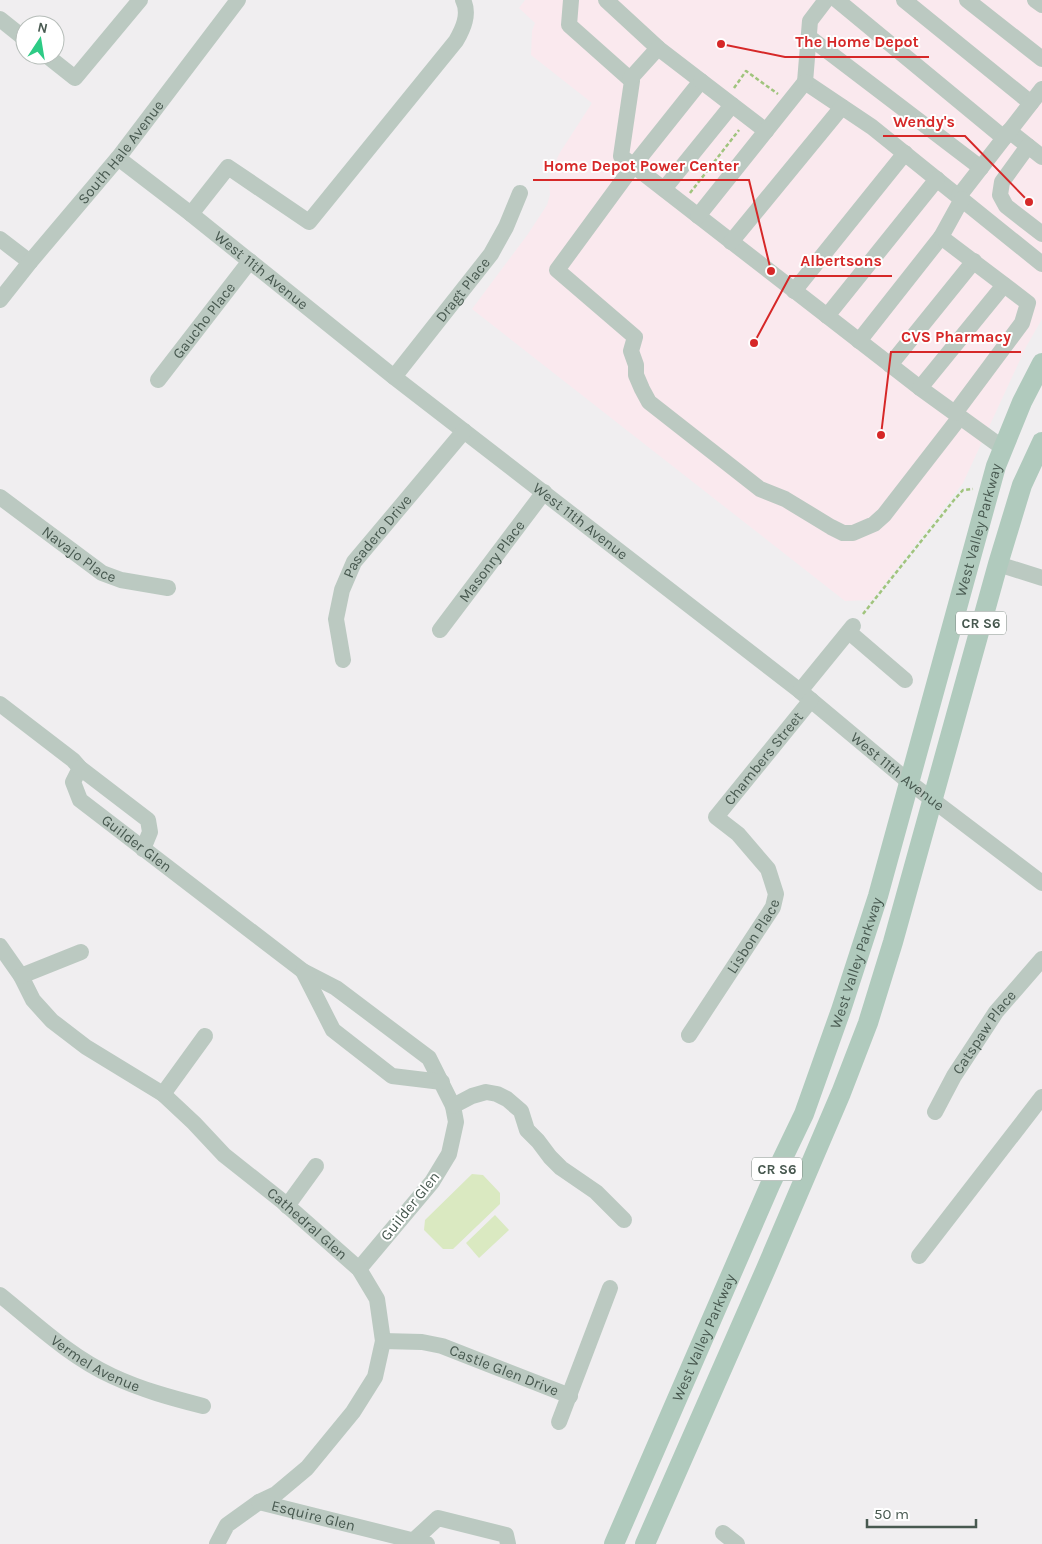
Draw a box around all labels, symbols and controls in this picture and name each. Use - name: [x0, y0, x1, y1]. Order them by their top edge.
- north arrow: [15, 15, 65, 65]
- text: N: [36, 18, 49, 37]
- callout: The Home Depot: [785, 26, 929, 57]
- text: The Home Depot: [795, 32, 919, 51]
- street label: South Hale Avenue: [74, 97, 168, 208]
- callout: Wendy's: [883, 105, 965, 136]
- text: Wendy's: [893, 112, 955, 131]
- callout: Home Depot Power Center: [533, 149, 749, 180]
- text: Home Depot Power Center: [543, 156, 740, 175]
- street label: West 11th Avenue: [211, 227, 312, 313]
- callout: Albertsons: [790, 245, 892, 276]
- text: Albertsons: [800, 251, 882, 270]
- street label: Dragt Place: [432, 254, 494, 326]
- street label: Gaucho Place: [169, 279, 239, 362]
- callout: CVS Pharmacy: [891, 321, 1021, 352]
- text: CVS Pharmacy: [901, 327, 1011, 346]
- street label: West Valley Parkway: [952, 461, 1005, 598]
- street label: West 11th Avenue: [529, 479, 632, 564]
- street label: Pasadero Drive: [339, 491, 416, 581]
- street label: Masonry Place: [455, 517, 529, 606]
- street label: Navajo Place: [38, 522, 119, 586]
- road number: CR S6: [956, 612, 1006, 634]
- street label: Chambers Street: [720, 708, 807, 809]
- street label: West 11th Avenue: [847, 728, 948, 815]
- street label: Guilder Glen: [98, 811, 175, 876]
- street label: West Valley Parkway: [826, 895, 886, 1031]
- street label: Lisbon Place: [723, 898, 783, 977]
- street label: Catspaw Place: [949, 986, 1020, 1078]
- road number: CR S6: [752, 1158, 802, 1180]
- street label: Guilder Glen: [377, 1168, 443, 1244]
- street label: Cathedral Glen: [263, 1184, 351, 1264]
- street label: West Valley Parkway: [668, 1271, 739, 1404]
- street label: Vermel Avenue: [47, 1331, 142, 1396]
- street label: Castle Glen Drive: [447, 1341, 561, 1400]
- street label: Esquire Glen: [269, 1496, 357, 1535]
- scale bar: [867, 1496, 976, 1528]
- text: 50 m: [874, 1505, 909, 1523]

